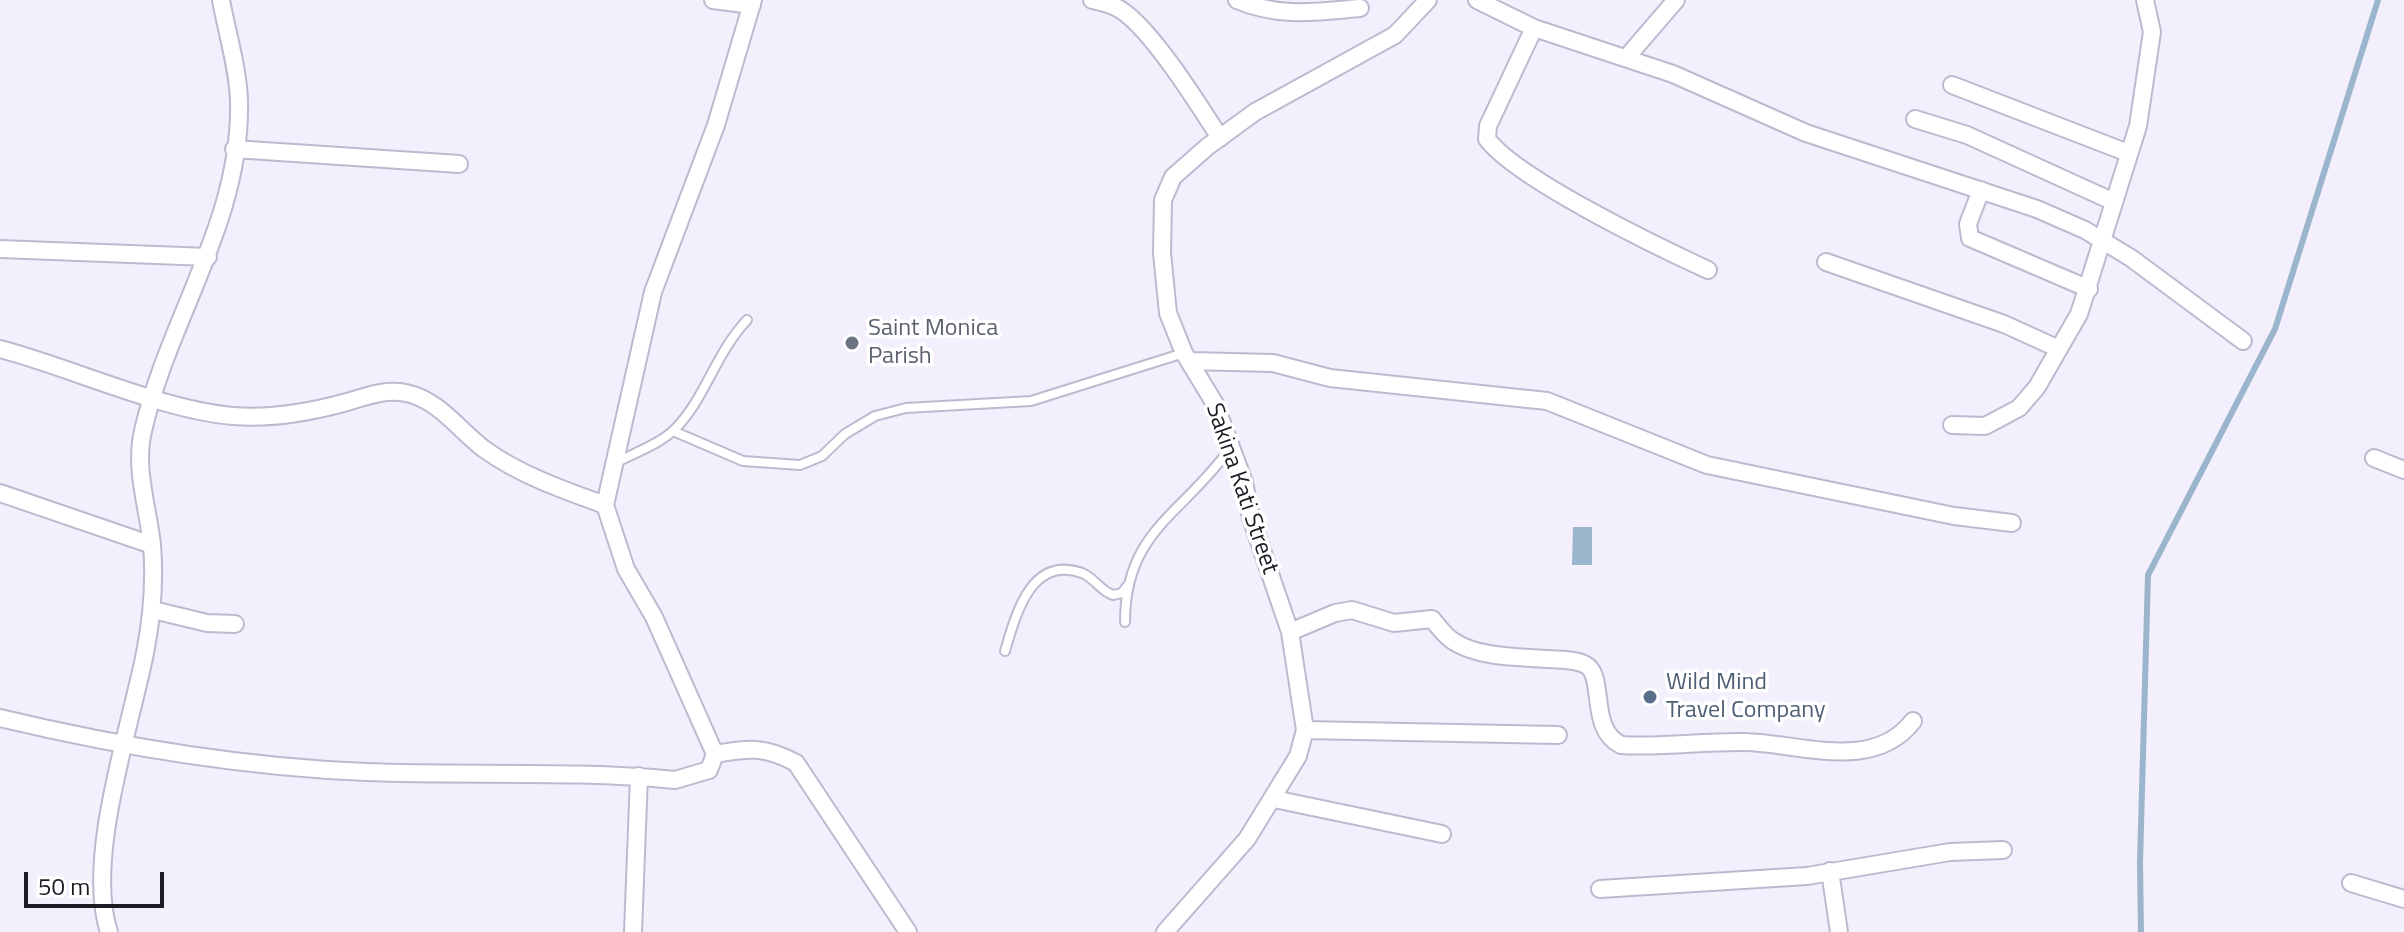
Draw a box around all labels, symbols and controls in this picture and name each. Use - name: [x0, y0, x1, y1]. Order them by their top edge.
- place label: Saint Monica Parish: [868, 315, 998, 371]
- marker: Saint Monica Parish: [843, 334, 861, 352]
- street label: Sakina Kati Street: [1198, 400, 1284, 578]
- place label: Wild Mind Travel Company: [1666, 669, 1826, 725]
- marker: Wild Mind Travel Company: [1641, 688, 1659, 706]
- scale bar: [28, 856, 168, 906]
- text: 50 m: [38, 868, 90, 904]

